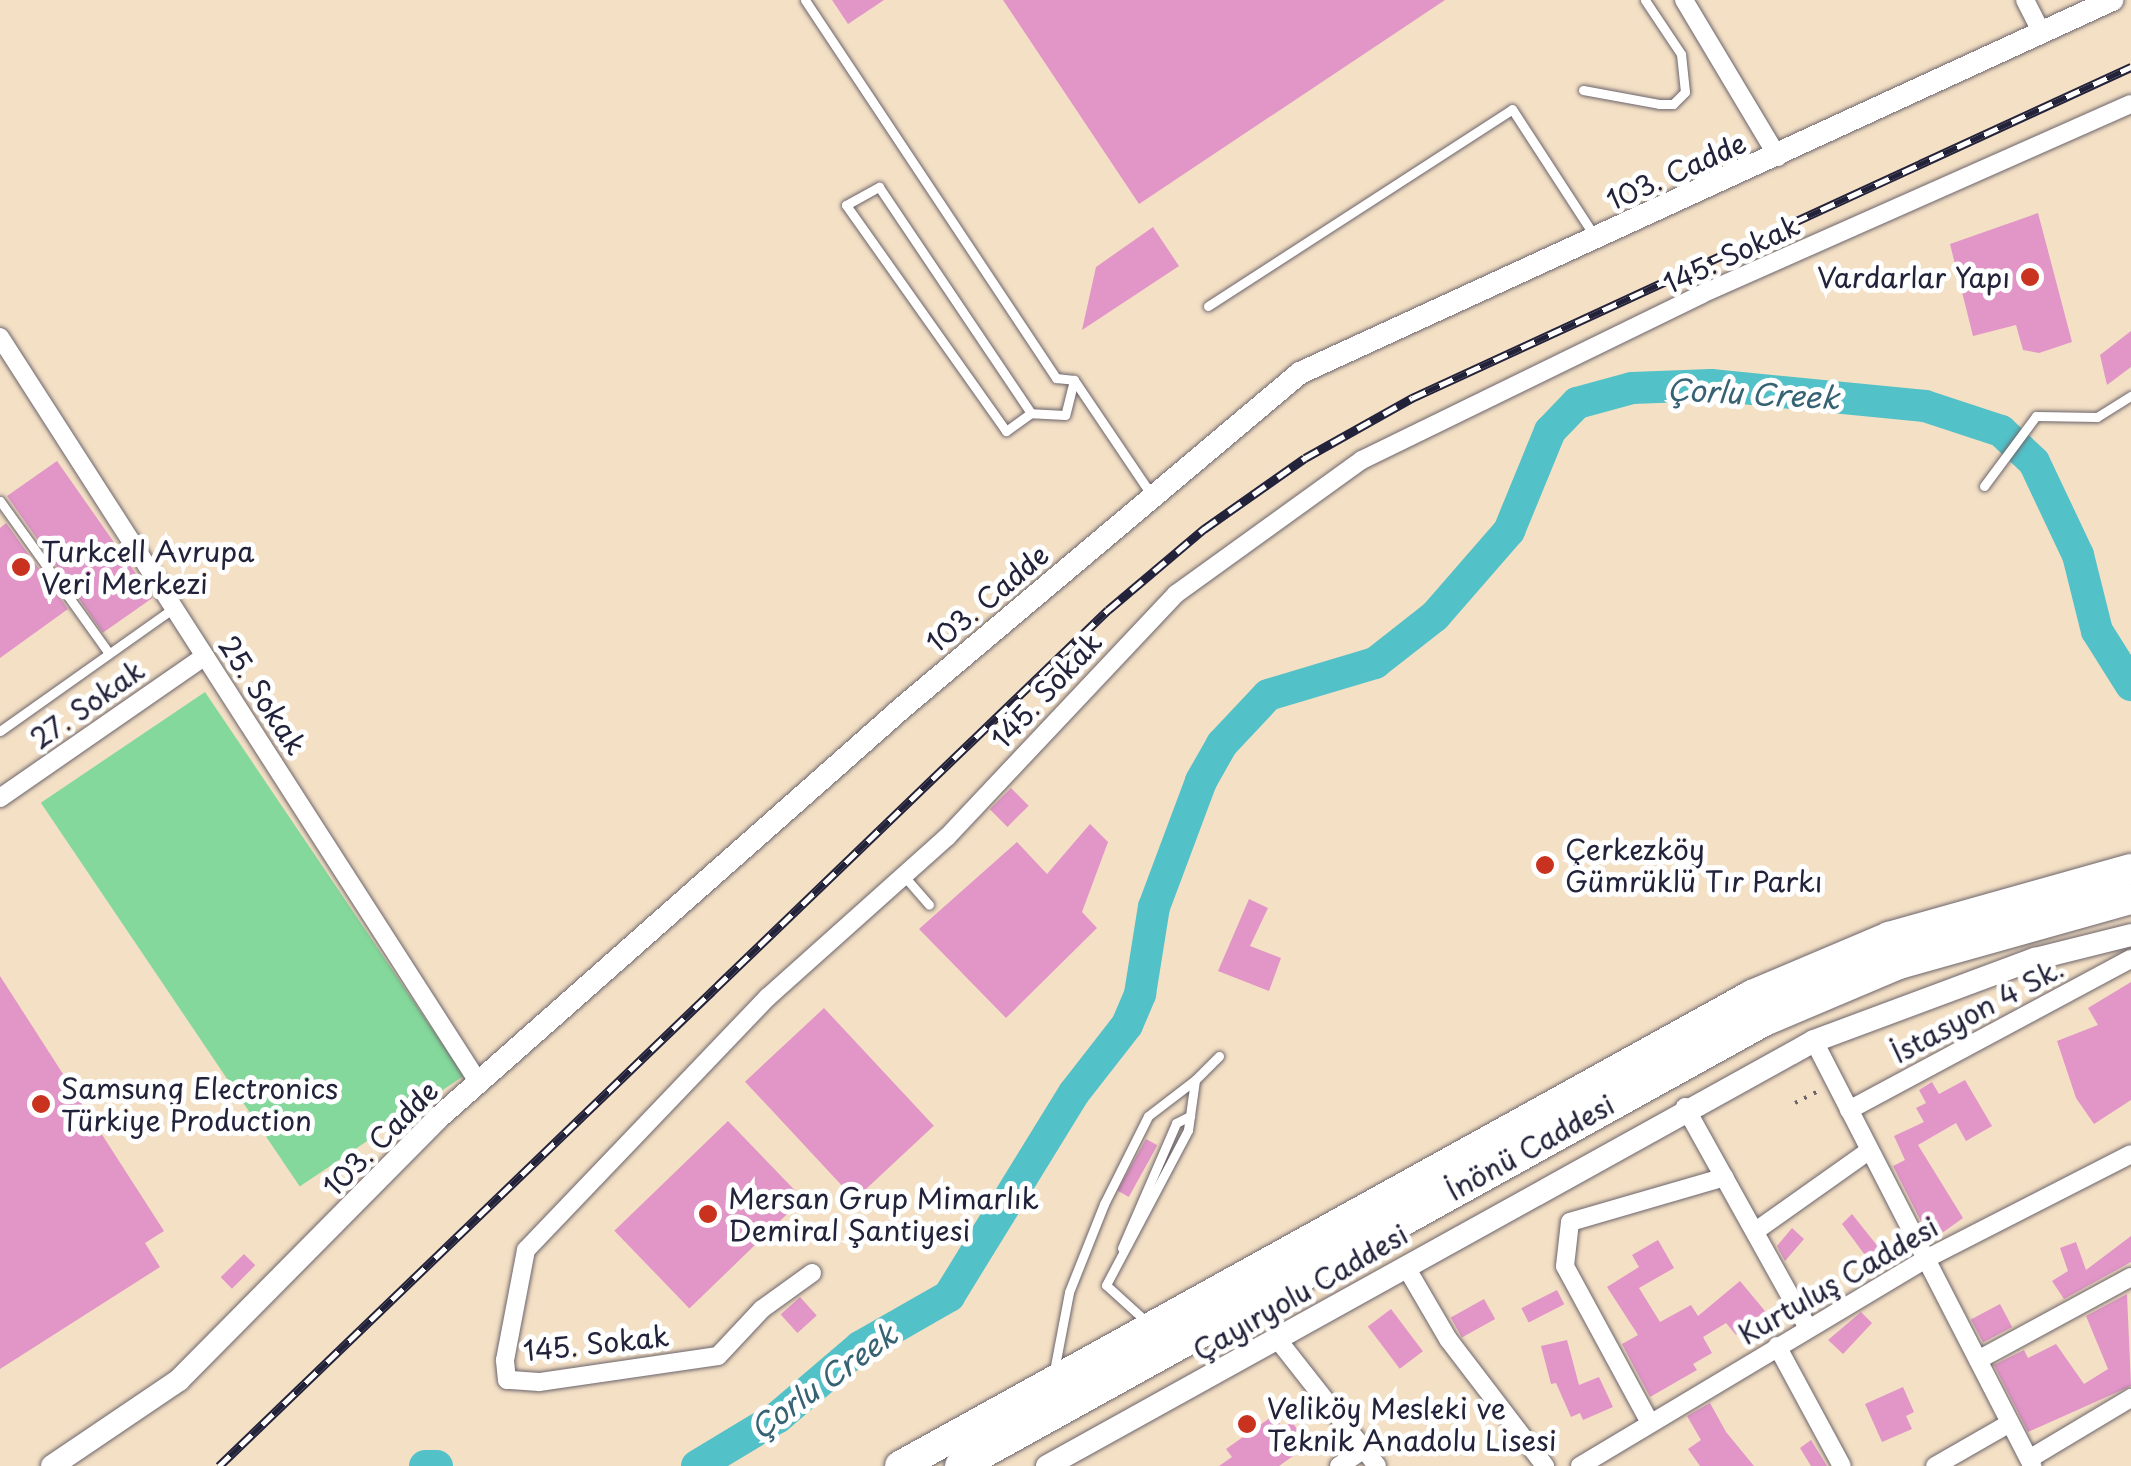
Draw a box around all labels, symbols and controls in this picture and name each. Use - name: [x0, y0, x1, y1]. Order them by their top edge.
- street label: 103. Cadde: [1600, 125, 1752, 217]
- street label: 145. Sokak: [1657, 208, 1805, 300]
- place label: Vardarlar Yapı: [1816, 260, 2010, 294]
- marker: Vardarlar Yapı: [2019, 266, 2041, 288]
- water label: Çorlu Creek: [1665, 370, 1841, 416]
- place label: Turkcell Avrupa Veri Merkezi: [41, 534, 256, 600]
- street label: 103. Cadde: [919, 537, 1055, 659]
- marker: Turkcell Avrupa Veri Merkezi: [10, 556, 32, 578]
- street label: 145. Sokak: [983, 625, 1109, 755]
- street label: 25. Sokak: [211, 628, 315, 762]
- street label: 27. Sokak: [23, 652, 151, 756]
- place label: Çerkezköy Gümrüklü Tır Parkı: [1565, 832, 1824, 898]
- marker: Çerkezköy Gümrüklü Tır Parkı: [1534, 854, 1556, 876]
- street label: İstasyon 4 Sk.: [1885, 951, 2069, 1069]
- place label: Samsung Electronics Türkiye Production: [61, 1071, 338, 1137]
- street label: 103. Cadde: [315, 1073, 445, 1203]
- street label: İnönü Caddesi: [1440, 1087, 1620, 1207]
- marker: Samsung Electronics Türkiye Production: [30, 1093, 52, 1115]
- place label: Mersan Grup Mimarlık Demiral Şantiyesi: [728, 1181, 1039, 1247]
- marker: Mersan Grup Mimarlık Demiral Şantiyesi: [697, 1203, 719, 1225]
- street label: Kurtuluş Caddesi: [1733, 1210, 1943, 1350]
- street label: Çayıryolu Caddesi: [1186, 1216, 1414, 1368]
- water label: Çorlu Creek: [742, 1315, 904, 1447]
- street label: 145. Sokak: [521, 1319, 671, 1367]
- place label: Veliköy Mesleki ve Teknik Anadolu Lisesi: [1267, 1391, 1556, 1457]
- marker: Veliköy Mesleki ve Teknik Anadolu Lisesi: [1236, 1413, 1258, 1435]

